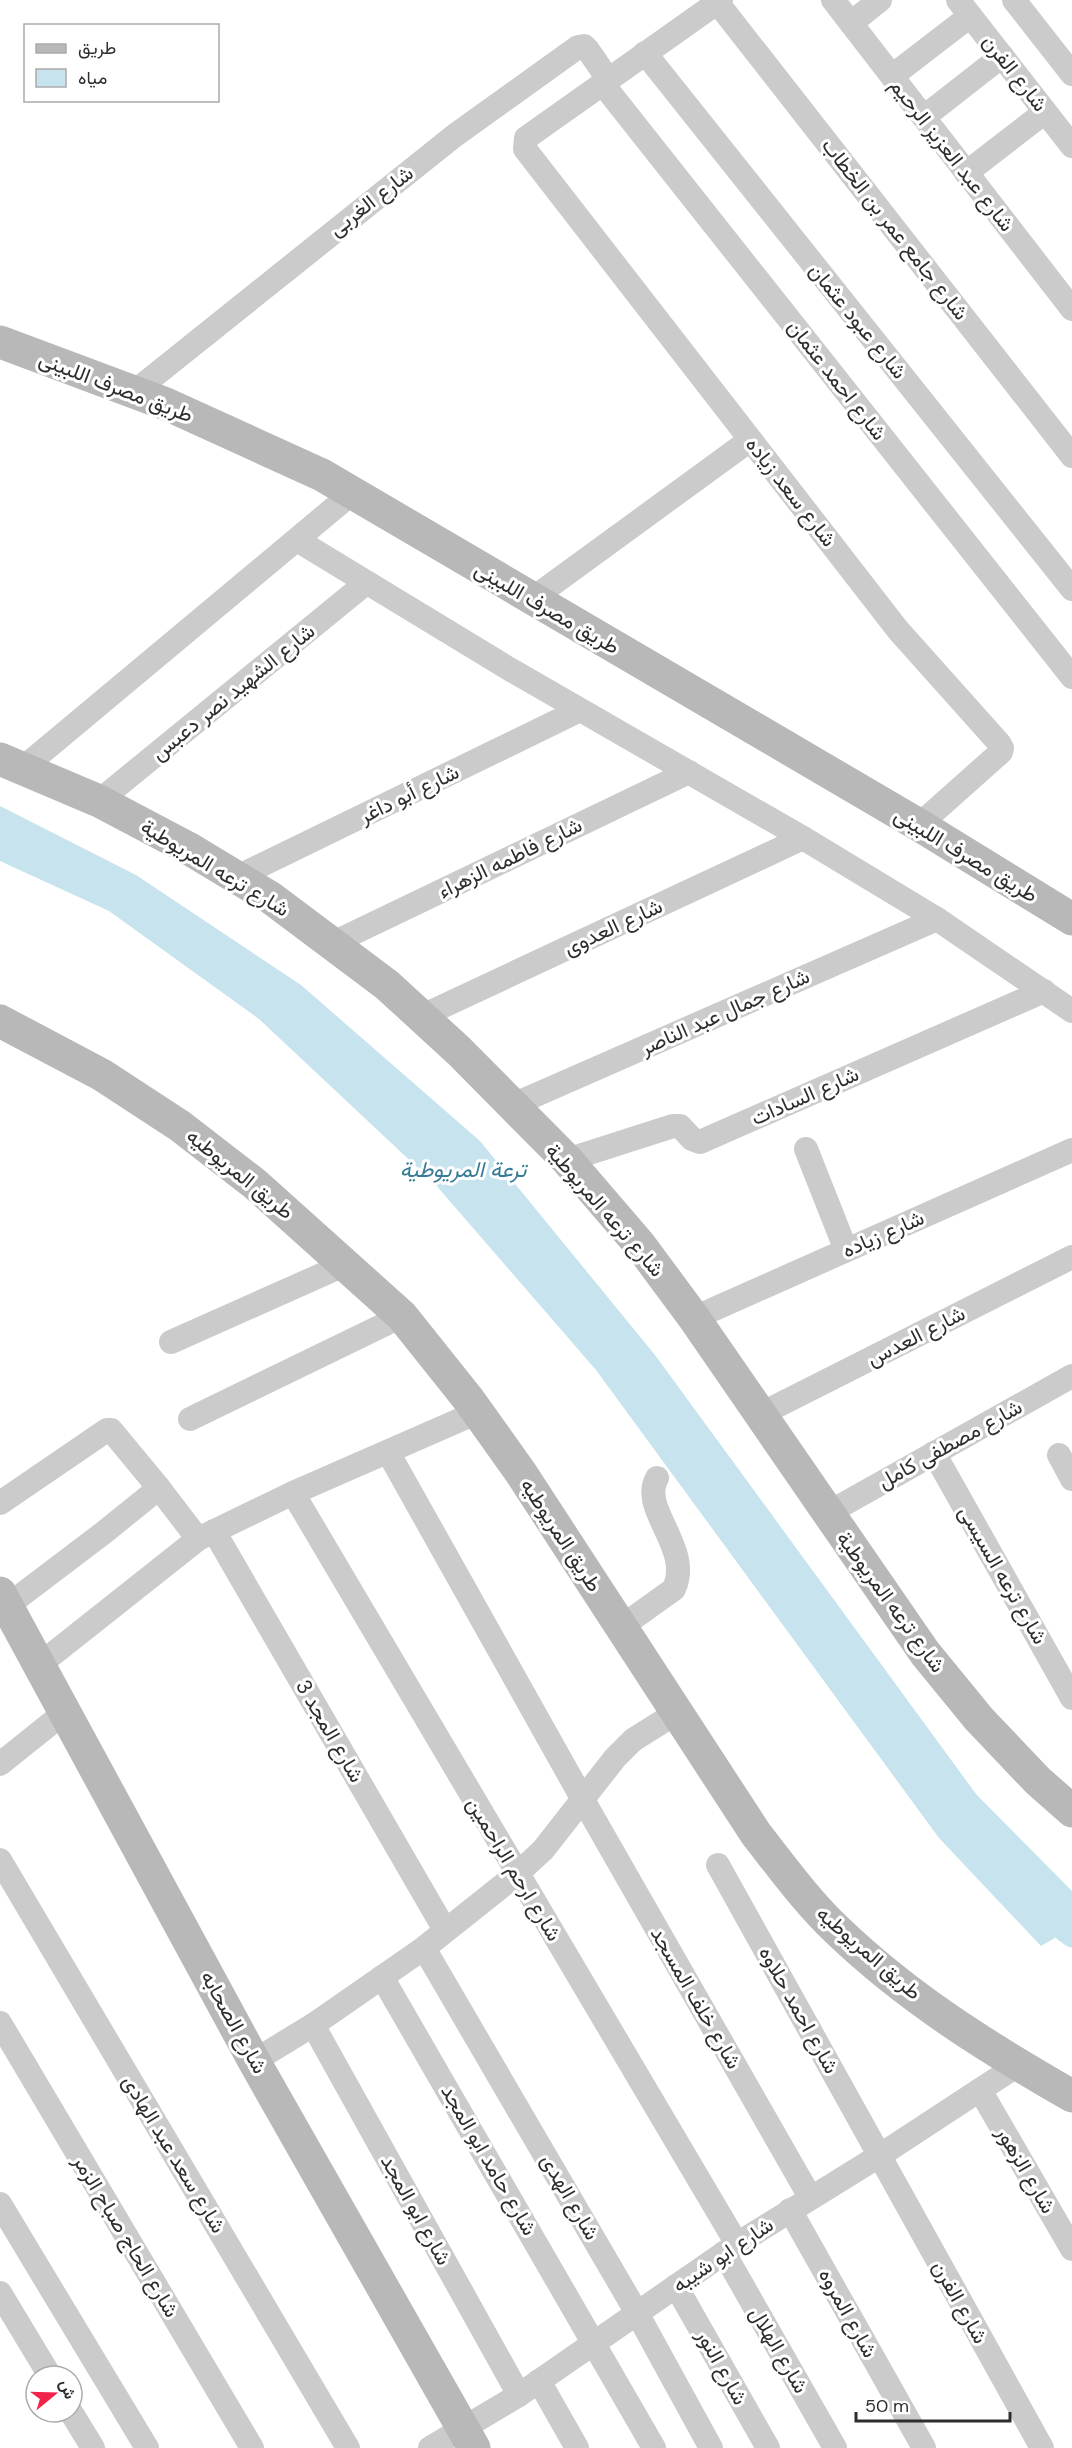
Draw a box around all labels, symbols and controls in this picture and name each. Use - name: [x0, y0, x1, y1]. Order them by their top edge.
- legend: [24, 24, 219, 102]
- street label: شارع الفرن: [976, 29, 1054, 117]
- text: طريق: [78, 36, 116, 60]
- text: مياه: [78, 66, 107, 90]
- street label: شارع عبد العزيز الرحيم: [883, 73, 1021, 237]
- street label: شارع جامع عمر بن الخطاب: [815, 132, 975, 326]
- street label: شارع الغربى: [323, 159, 419, 243]
- street label: شارع عبود عثمان: [803, 257, 913, 385]
- street label: شارع احمد عثمان: [781, 314, 893, 446]
- street label: طريق مصرف اللبينى: [35, 345, 197, 429]
- street label: شارع سعد زياده: [739, 431, 843, 553]
- street label: طريق مصرف اللبينى: [469, 555, 625, 661]
- street label: شارع الشهيد نصر دعبس: [145, 617, 321, 767]
- street label: شارع أبو داغر: [354, 758, 464, 831]
- street label: طريق مصرف اللبينى: [889, 801, 1043, 909]
- street label: شارع فاطمه الزهراء: [433, 811, 587, 905]
- street label: شارع ترعه المريوطية: [136, 813, 294, 923]
- street label: شارع العدوى: [559, 892, 667, 962]
- street label: شارع جمال عبد الناصر: [635, 962, 814, 1062]
- street label: شارع السادات: [747, 1060, 863, 1132]
- street label: طريق المريوطيه: [181, 1122, 299, 1226]
- street label: شارع ترعه المريوطية: [539, 1137, 671, 1283]
- water label: ترعة المريوطية: [400, 1155, 529, 1184]
- street label: شارع زياده: [838, 1204, 928, 1264]
- street label: شارع العدس: [862, 1299, 970, 1373]
- street label: شارع مصطفى كامل: [873, 1393, 1027, 1495]
- street label: طريق المريوطيه: [514, 1473, 608, 1597]
- street label: شارع ترعه السيسى: [952, 1501, 1054, 1649]
- street label: شارع ترعه المريوطية: [830, 1526, 952, 1678]
- street label: شارع المجد 3: [289, 1675, 371, 1787]
- street label: شارع ارحم الراحمين: [460, 1792, 568, 1946]
- street label: طريق المريوطيه: [811, 1900, 927, 2006]
- street label: شارع خلف المسجد: [644, 1922, 748, 2074]
- street label: شارع احمد حلاوه: [752, 1941, 846, 2079]
- street label: شارع الصحابه: [194, 1965, 274, 2079]
- street label: شارع سعد عبد الهادى: [116, 2070, 232, 2238]
- street label: شارع حامد ابو المجد: [434, 2079, 544, 2241]
- street label: شارع الزهور: [989, 2120, 1062, 2219]
- street label: شارع الحاج صباح الزمر: [66, 2149, 186, 2322]
- street label: شارع الهدى: [534, 2149, 606, 2245]
- street label: شارع ابو المجد: [374, 2150, 458, 2270]
- street label: شارع ابو شيبه: [667, 2211, 779, 2299]
- street label: شارع الفرن: [926, 2255, 994, 2349]
- street label: شارع المروه: [812, 2263, 884, 2363]
- street label: شارع الهلال: [743, 2302, 815, 2398]
- street label: شارع النور: [689, 2323, 754, 2410]
- north arrow: [24, 2364, 84, 2424]
- text: ش: [55, 2377, 81, 2402]
- scale bar: [856, 2385, 1010, 2423]
- text: 50 m: [865, 2394, 909, 2418]

